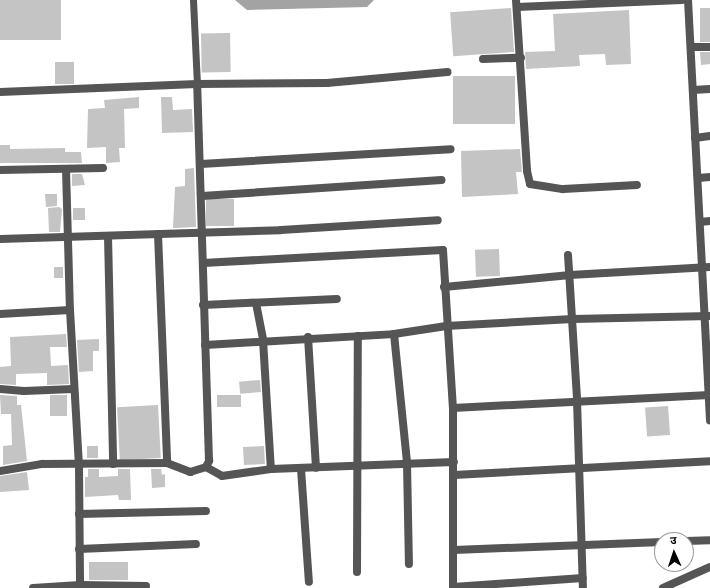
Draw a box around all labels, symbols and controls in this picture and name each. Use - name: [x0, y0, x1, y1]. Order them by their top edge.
- north arrow: [654, 532, 694, 572]
- text: उ: [670, 534, 677, 547]

